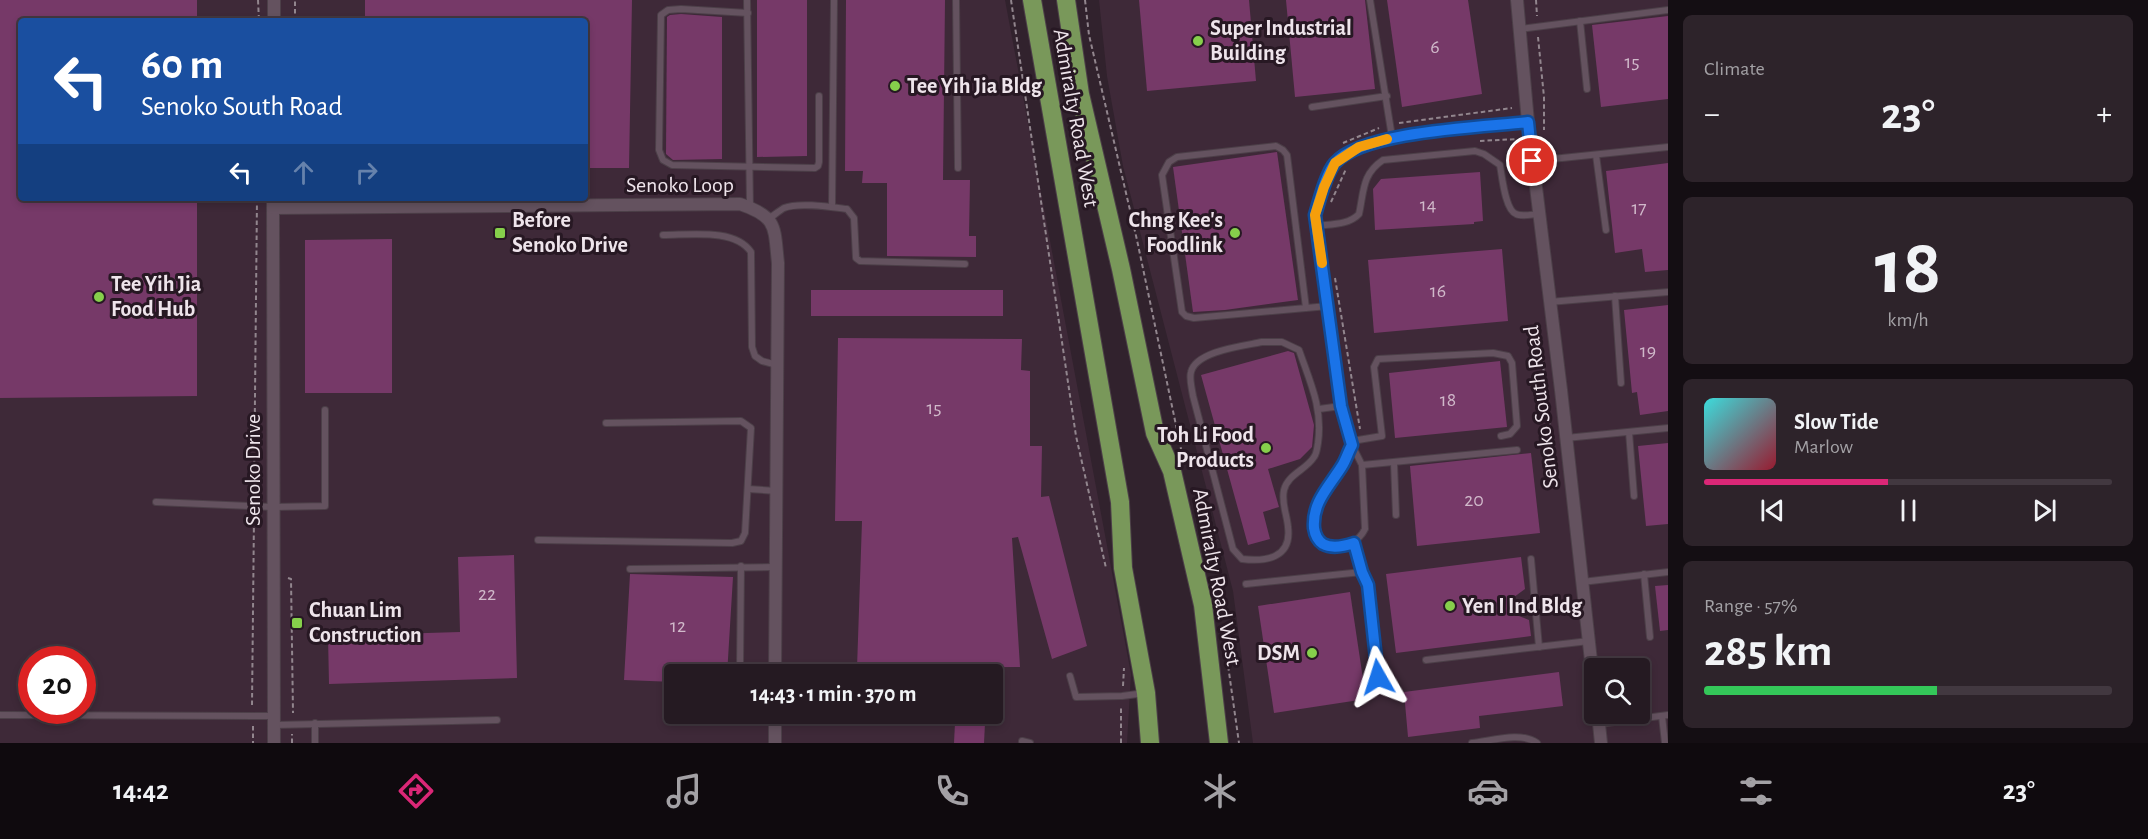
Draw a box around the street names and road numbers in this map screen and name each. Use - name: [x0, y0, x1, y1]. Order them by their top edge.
- street label: Admiralty Road West: [1049, 27, 1103, 209]
- street label: Senoko Loop: [626, 174, 734, 196]
- street label: Senoko South Road: [1520, 324, 1562, 490]
- street label: Senoko Drive: [242, 414, 264, 526]
- street label: Admiralty Road West: [1189, 486, 1245, 668]

